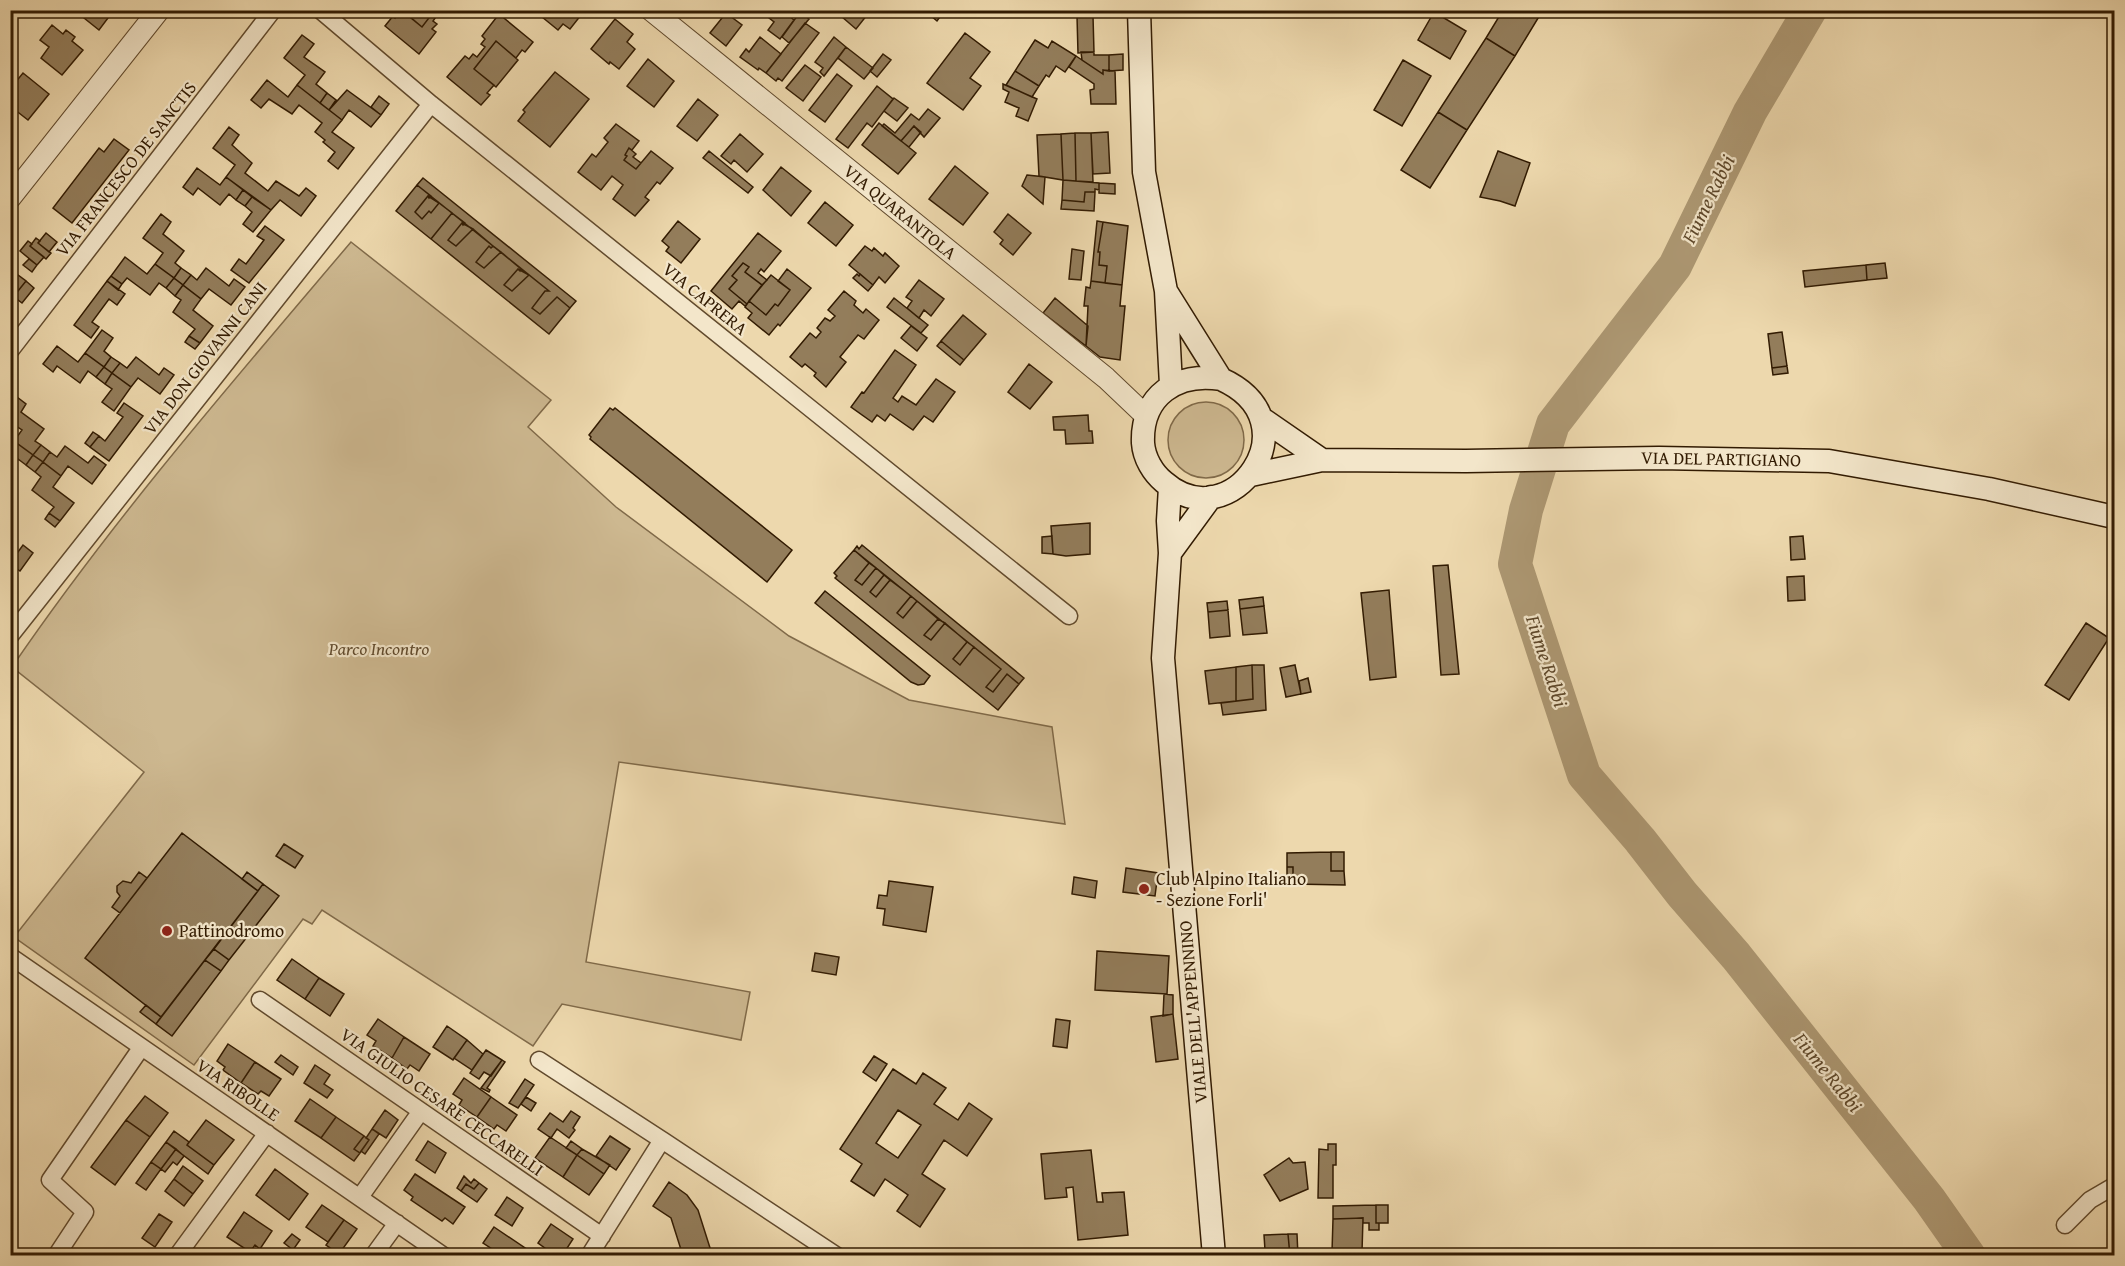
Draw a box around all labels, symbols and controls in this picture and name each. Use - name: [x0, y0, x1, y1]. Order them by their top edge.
- street label: VIA FRANCESCO DE SANCTIS: [48, 75, 203, 262]
- water label: Fiume Rabbi: [1673, 150, 1741, 249]
- street label: VIA QUARANTOLA: [838, 157, 963, 266]
- street label: VIA CAPRERA: [657, 256, 754, 342]
- street label: VIA DON GIOVANNI CANI: [136, 275, 273, 440]
- street label: VIA DEL PARTIGIANO: [1641, 444, 1801, 473]
- water label: Fiume Rabbi: [1519, 610, 1576, 711]
- park label: Parco Incontro: [328, 635, 429, 662]
- place label: Club Alpino Italiano - Sezione Forli': [1156, 865, 1306, 913]
- marker: Club Alpino Italiano - Sezione Forli': [1137, 882, 1151, 896]
- place label: Pattinodromo: [179, 917, 284, 944]
- street label: VIALE DELL'APPENNINO: [1171, 919, 1214, 1105]
- marker: Pattinodromo: [160, 924, 174, 938]
- street label: VIA GIULIO CESARE CECCARELLI: [335, 1021, 549, 1182]
- water label: Fiume Rabbi: [1787, 1025, 1870, 1118]
- street label: VIA RIBOLLE: [191, 1052, 286, 1128]

